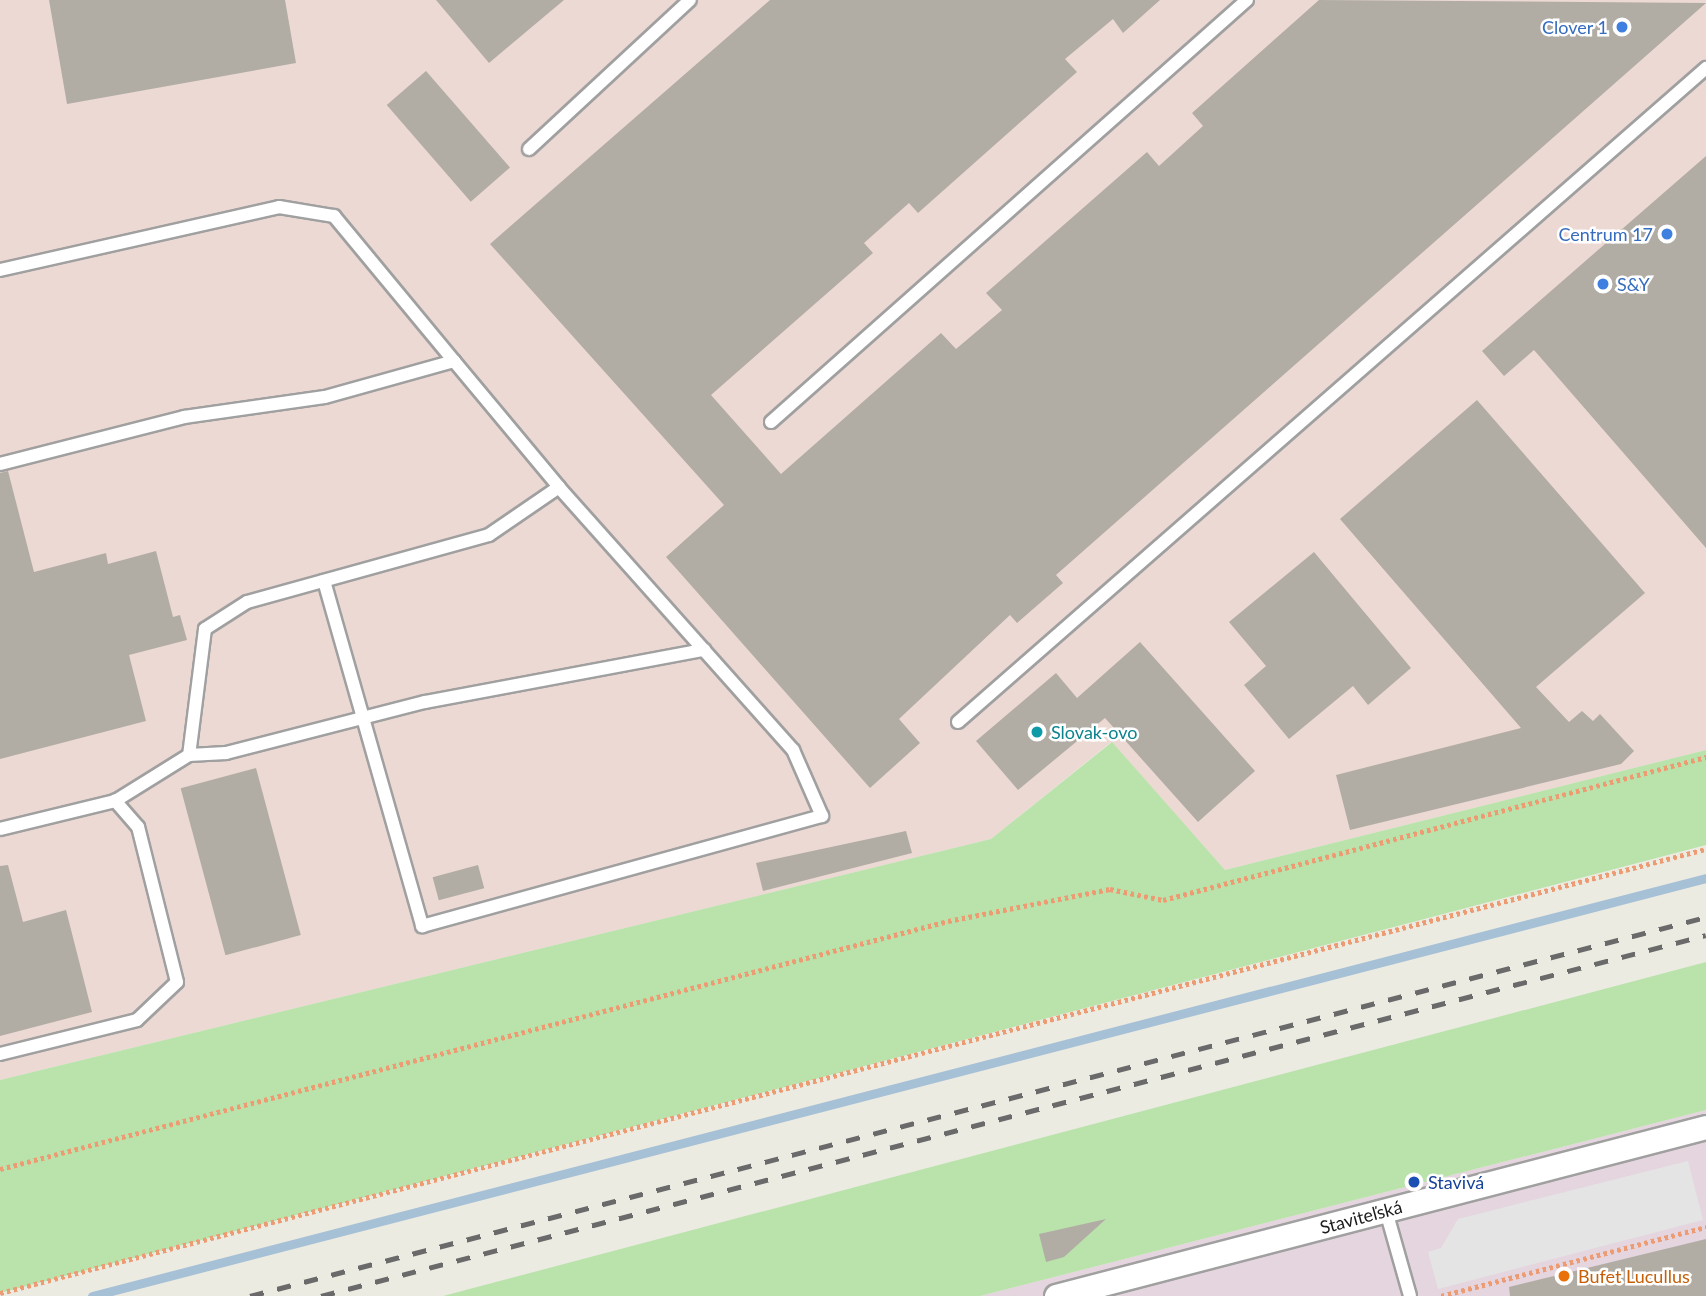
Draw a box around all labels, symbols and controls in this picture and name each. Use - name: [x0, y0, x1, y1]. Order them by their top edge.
- place label: Clover 1: [1542, 16, 1608, 38]
- marker: Clover 1: [1614, 19, 1630, 35]
- place label: Centrum 17: [1558, 223, 1653, 245]
- marker: Centrum 17: [1659, 226, 1675, 242]
- place label: S&Y: [1617, 273, 1650, 295]
- marker: S&Y: [1595, 276, 1611, 292]
- place label: Slovak-ovo: [1051, 721, 1137, 743]
- marker: Slovak-ovo: [1029, 724, 1045, 740]
- place label: Stavivá: [1428, 1171, 1484, 1193]
- marker: Stavivá: [1406, 1174, 1422, 1190]
- street label: Staviteľská: [1318, 1196, 1404, 1238]
- place label: Bufet Lucullus: [1578, 1265, 1690, 1287]
- marker: Bufet Lucullus: [1556, 1268, 1572, 1284]

